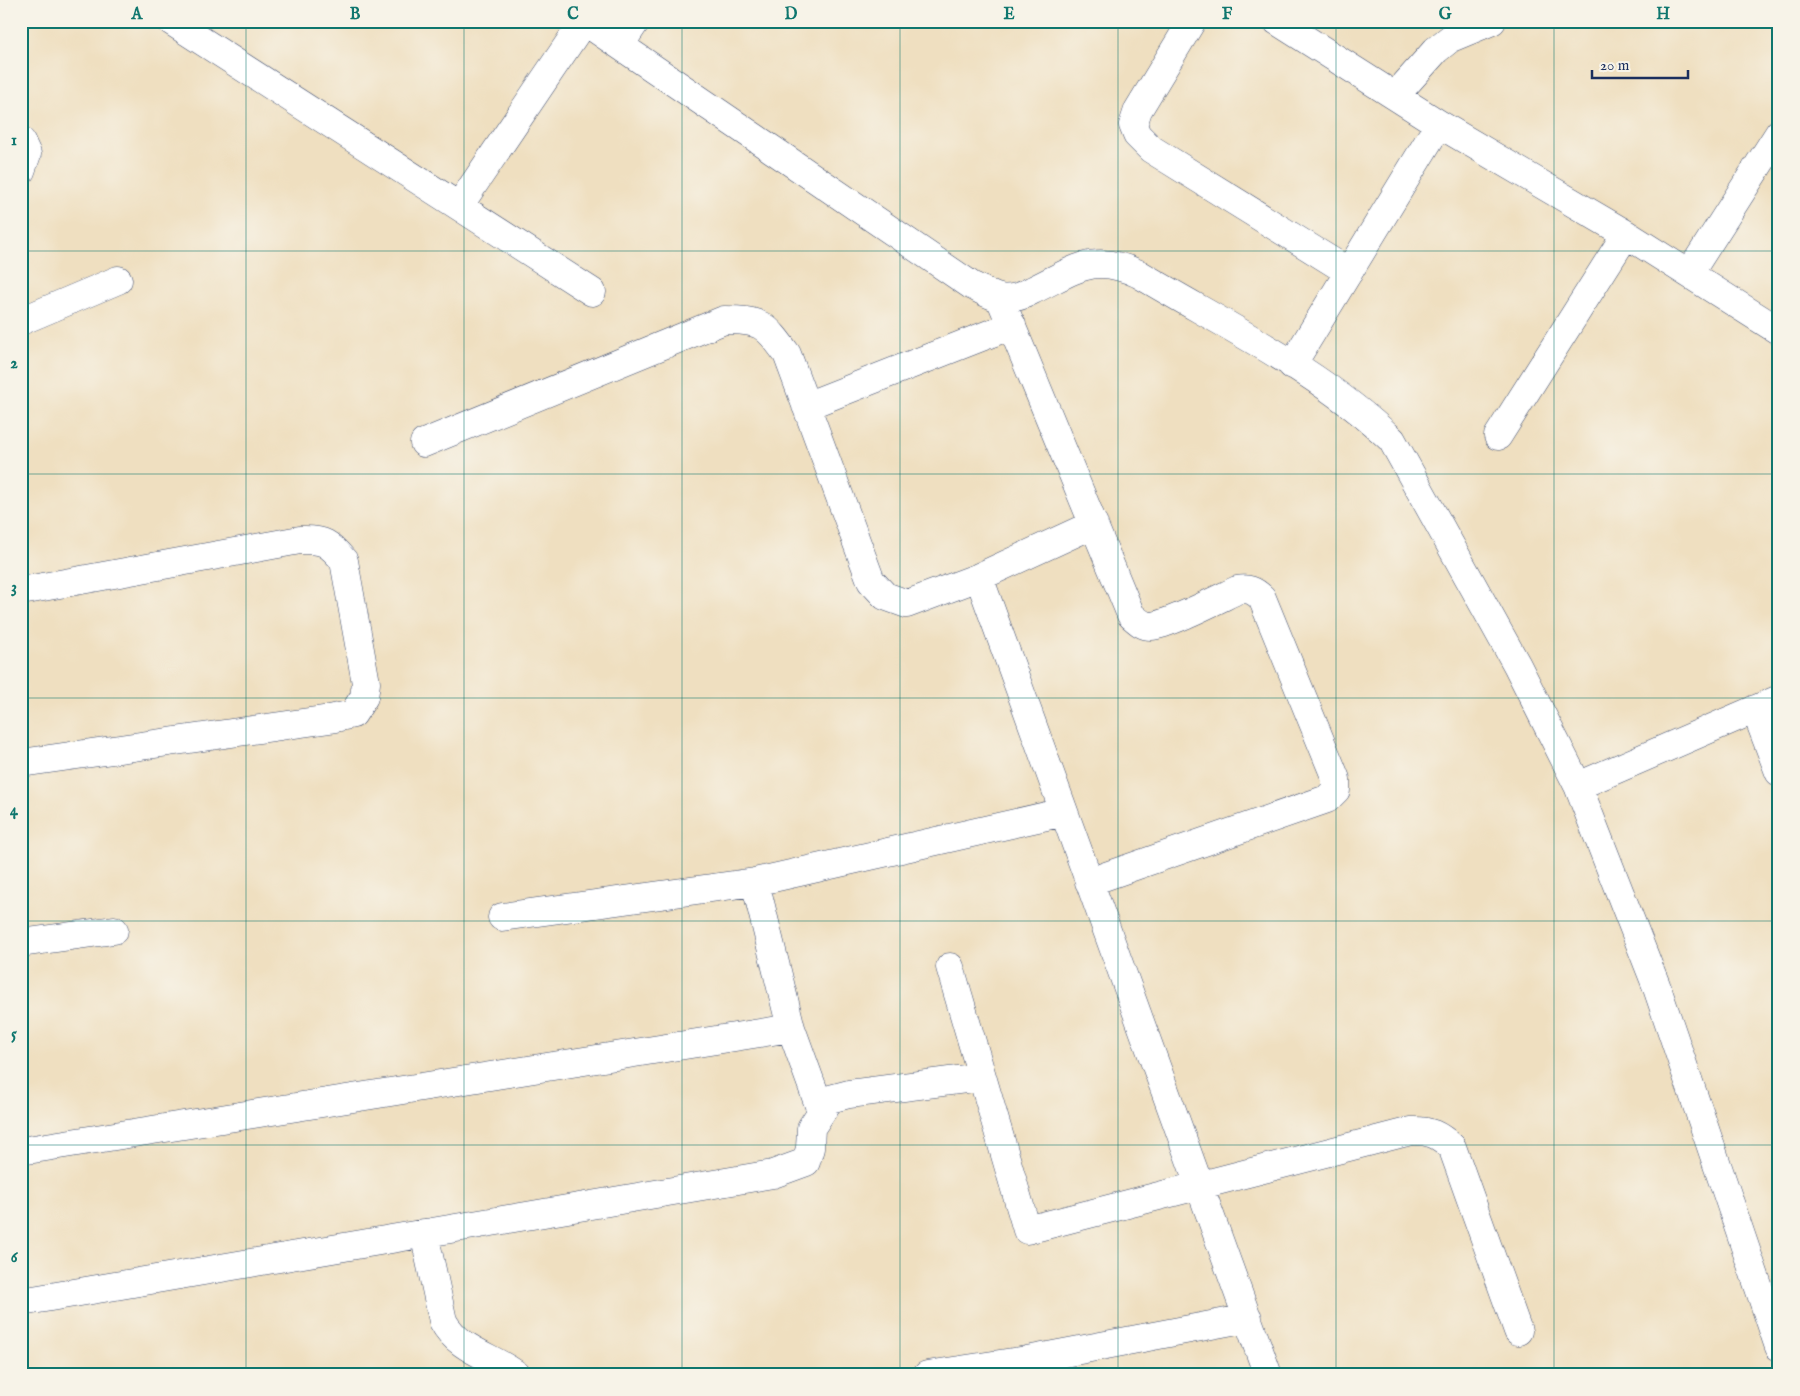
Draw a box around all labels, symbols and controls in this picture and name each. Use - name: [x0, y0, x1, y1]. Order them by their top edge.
- text: A: [131, 5, 144, 25]
- text: B: [350, 5, 361, 25]
- text: C: [567, 5, 579, 25]
- text: D: [785, 5, 798, 25]
- text: E: [1003, 5, 1015, 25]
- text: F: [1222, 5, 1233, 25]
- text: G: [1439, 5, 1452, 25]
- text: H: [1656, 5, 1670, 25]
- scale bar: [1592, 48, 1689, 80]
- text: 20 m: [1600, 56, 1630, 75]
- text: 1: [11, 131, 17, 151]
- text: 2: [10, 354, 18, 374]
- text: 3: [11, 578, 17, 598]
- text: 4: [10, 801, 19, 821]
- text: 5: [11, 1025, 17, 1045]
- text: 6: [11, 1248, 19, 1268]

